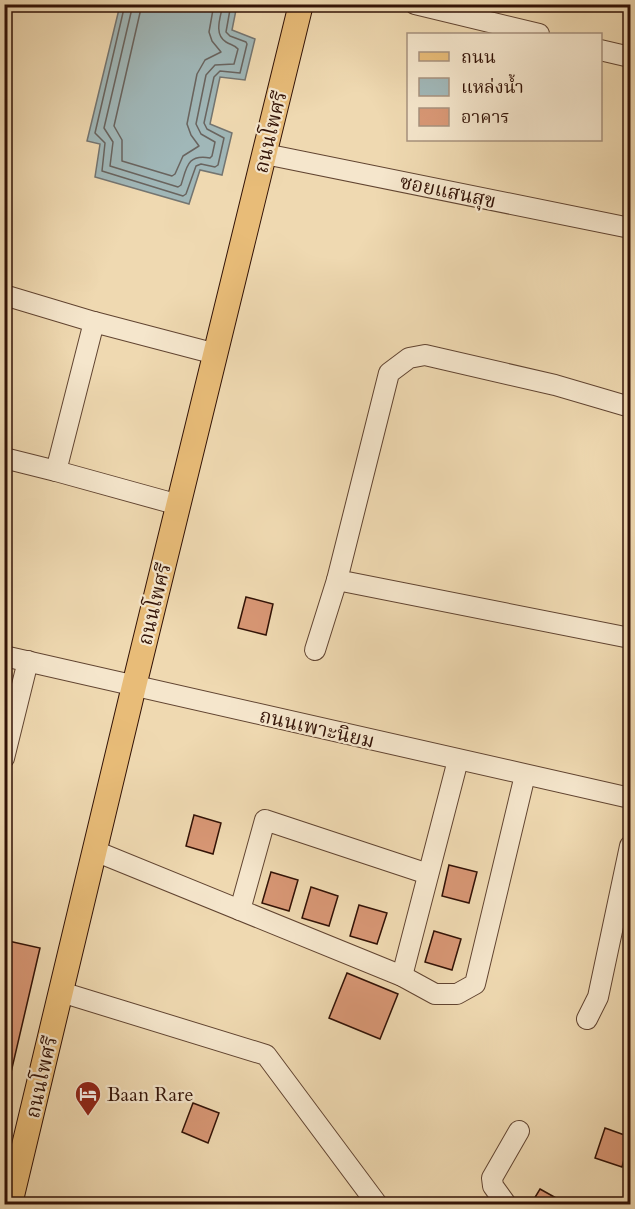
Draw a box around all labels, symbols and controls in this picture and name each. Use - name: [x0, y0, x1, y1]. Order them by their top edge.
- legend: [407, 33, 602, 141]
- text: ถนน: [461, 45, 496, 70]
- text: แหล่งน้ำ: [461, 73, 524, 100]
- street label: ถนนโพศรี: [246, 88, 294, 176]
- text: อาคาร: [461, 105, 510, 130]
- street label: ซอยแสนสุข: [397, 168, 499, 215]
- street label: ถนนโพศรี: [130, 560, 178, 648]
- street label: ถนนเพาะนิยม: [257, 702, 377, 755]
- street label: ถนนโพศรี: [18, 1033, 64, 1121]
- hotel icon: Baan Rare: [73, 1079, 103, 1117]
- place label: Baan Rare: [107, 1081, 194, 1108]

